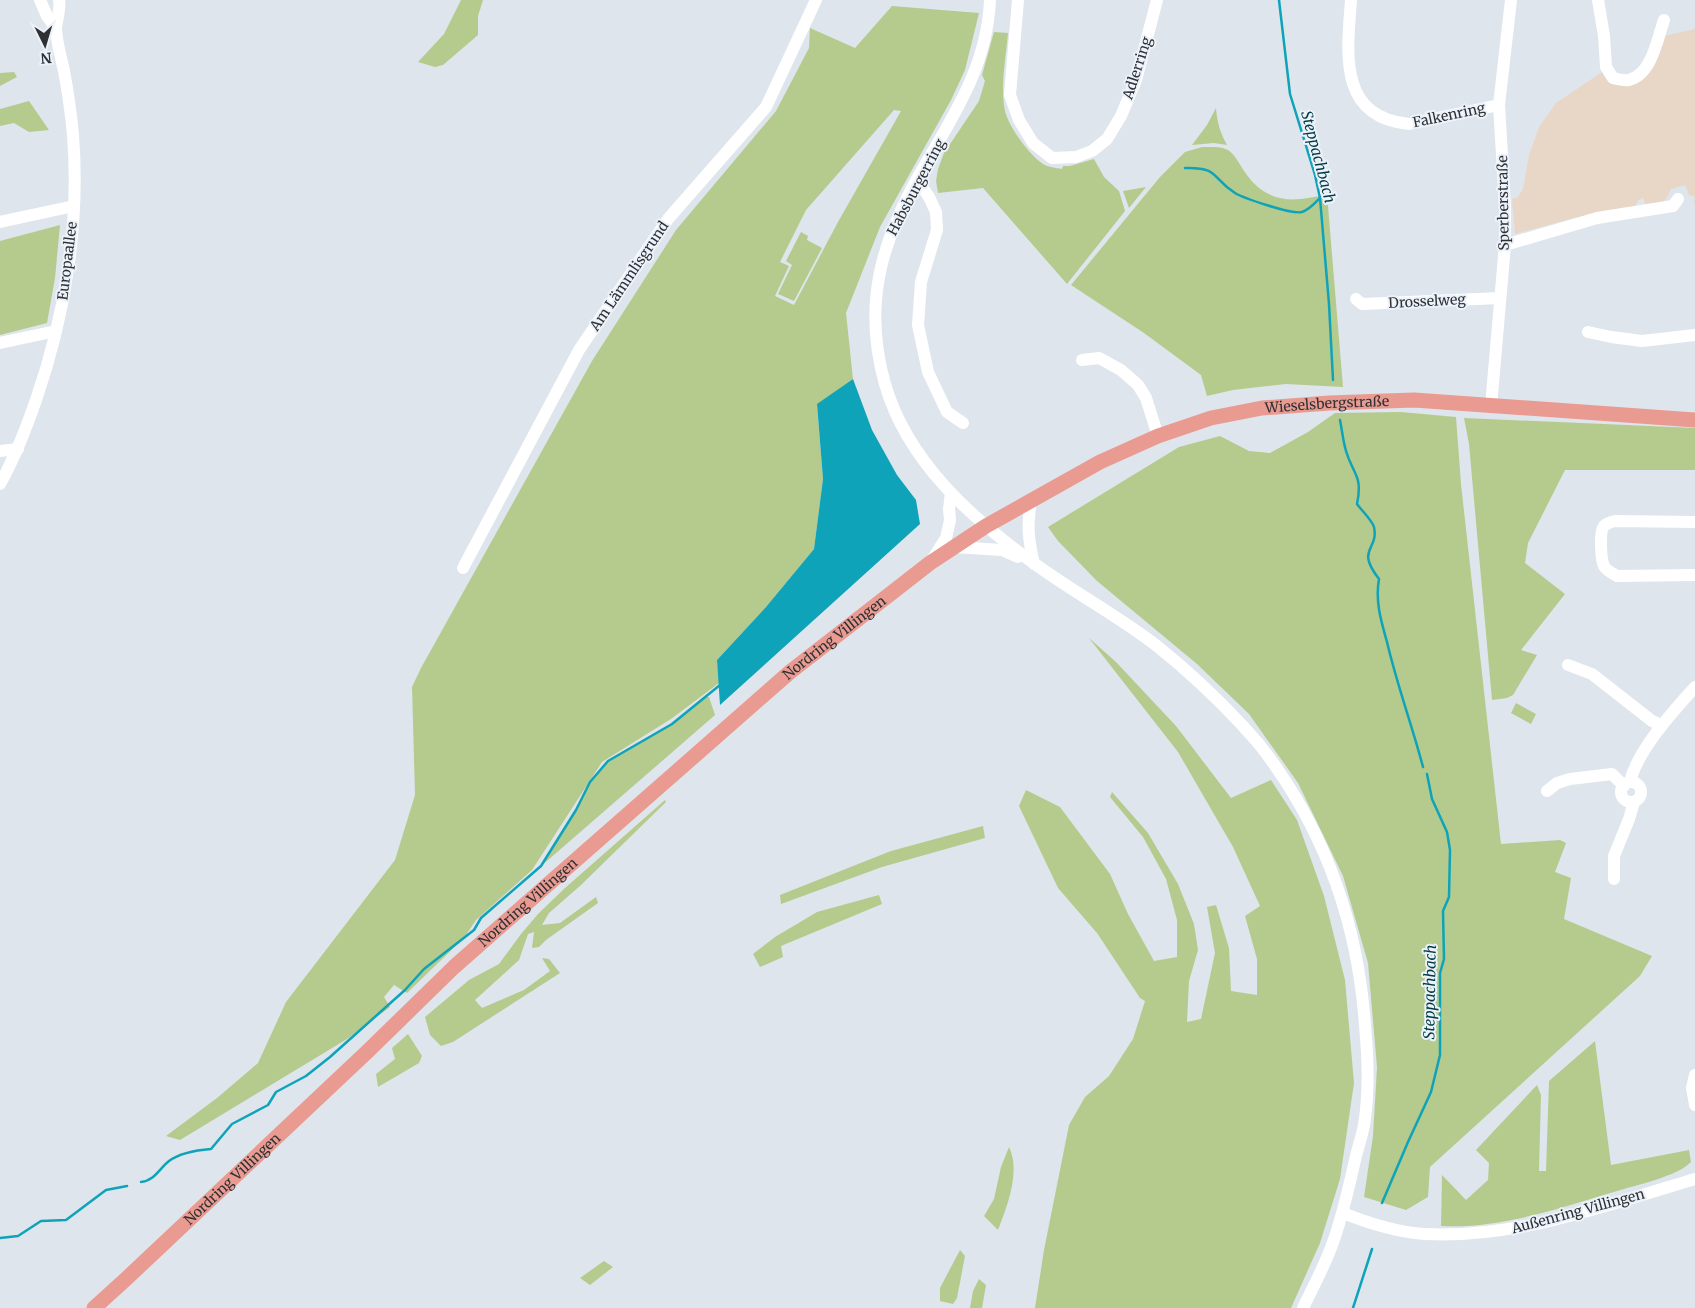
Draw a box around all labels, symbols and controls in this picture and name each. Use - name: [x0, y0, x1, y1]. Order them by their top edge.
- north arrow: [20, 20, 70, 70]
- street label: Adlerring: [1118, 34, 1156, 103]
- text: N: [40, 49, 52, 67]
- street label: Falkenring: [1411, 98, 1487, 131]
- water label: Steppachbach: [1297, 109, 1340, 205]
- street label: Habsburgerring: [883, 135, 949, 239]
- street label: Sperberstraße: [1493, 155, 1513, 251]
- street label: Am Lämmlisgrund: [585, 217, 673, 335]
- street label: Europaallee: [53, 221, 81, 301]
- street label: Drosselweg: [1388, 290, 1467, 312]
- street label: Wieselsbergstraße: [1263, 392, 1389, 417]
- street label: Nordring Villingen: [779, 592, 889, 683]
- street label: Nordring Villingen: [474, 854, 581, 951]
- water label: Steppachbach: [1419, 944, 1440, 1040]
- street label: Nordring Villingen: [180, 1129, 284, 1229]
- street label: Außenring Villingen: [1509, 1185, 1646, 1238]

